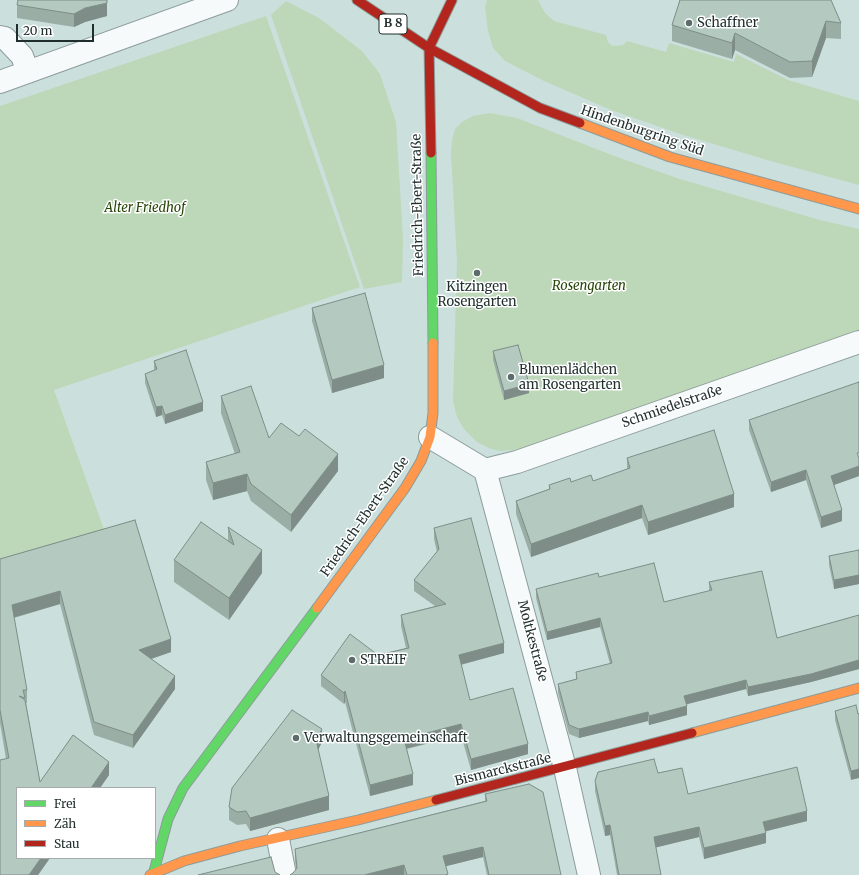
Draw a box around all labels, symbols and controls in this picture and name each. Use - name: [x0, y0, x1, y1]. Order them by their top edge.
- road number: B 8: [379, 14, 407, 34]
- place label: Schaffner: [697, 15, 758, 31]
- scale bar: [18, 16, 96, 42]
- marker: Schaffner: [684, 18, 694, 28]
- text: 20 m: [23, 23, 52, 38]
- street label: Hindenburgring Süd: [579, 103, 705, 159]
- street label: Friedrich-Ebert-Straße: [409, 134, 427, 276]
- park label: Alter Friedhof: [105, 200, 185, 216]
- marker: Kitzingen Rosengarten: [472, 268, 482, 278]
- park label: Rosengarten: [552, 278, 626, 294]
- place label: Kitzingen Rosengarten: [437, 279, 517, 310]
- place label: Blumenlädchen am Rosengarten: [519, 362, 621, 393]
- marker: Blumenlädchen am Rosengarten: [506, 372, 516, 382]
- street label: Schmiedelstraße: [620, 382, 724, 432]
- street label: Friedrich-Ebert-Straße: [318, 454, 412, 580]
- street label: Moltkestraße: [514, 599, 550, 683]
- place label: STREIF: [360, 652, 407, 668]
- marker: STREIF: [347, 655, 357, 665]
- place label: Verwaltungsgemeinschaft: [304, 730, 468, 746]
- marker: Verwaltungsgemeinschaft: [291, 733, 301, 743]
- street label: Bismarckstraße: [453, 750, 553, 790]
- legend: [16, 787, 156, 859]
- text: Frei: [54, 796, 76, 811]
- text: Zäh: [54, 816, 76, 831]
- text: Stau: [54, 836, 80, 851]

